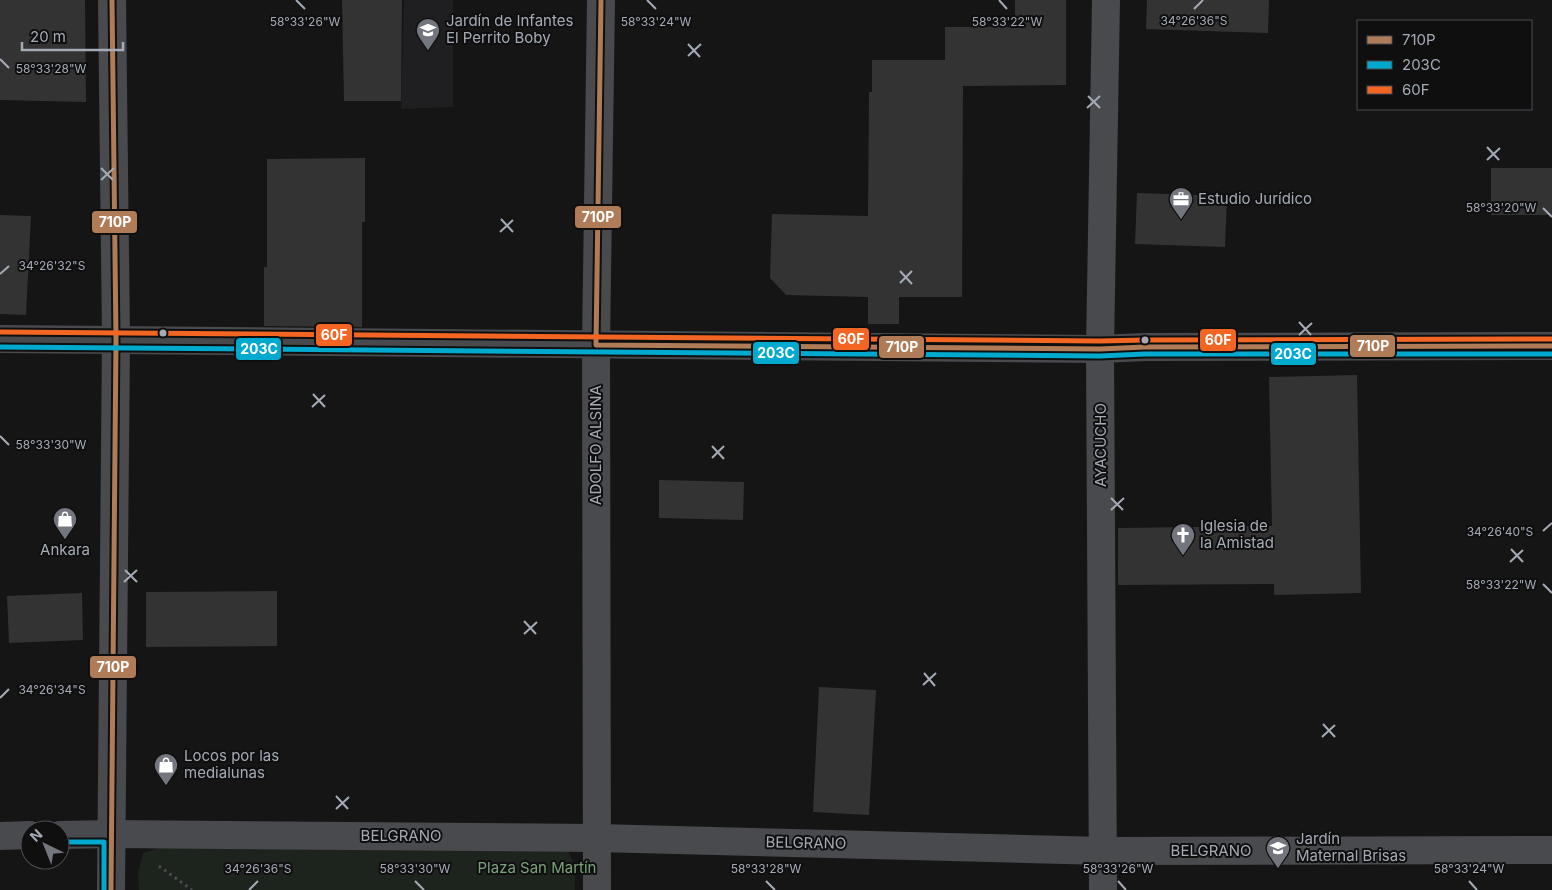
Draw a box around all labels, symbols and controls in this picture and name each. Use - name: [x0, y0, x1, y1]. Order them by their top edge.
- place label: Jardín de Infantes El Perrito Boby: [446, 11, 573, 47]
- text: 34°26'36"S: [1161, 13, 1228, 28]
- text: 58°33'26"W: [270, 14, 340, 29]
- text: 58°33'24"W: [621, 14, 692, 29]
- text: 58°33'22"W: [972, 14, 1042, 29]
- school or university icon: Jardín de Infantes El Perrito Boby: [415, 17, 441, 51]
- scale bar: [22, 20, 124, 52]
- legend: [1357, 20, 1532, 110]
- text: 20 m: [30, 27, 66, 46]
- text: 710P: [1402, 30, 1436, 49]
- text: 203C: [1402, 55, 1441, 74]
- text: 58°33'28"W: [16, 61, 86, 76]
- text: 60F: [1402, 80, 1430, 99]
- office icon: Estudio Jurídico: [1168, 186, 1194, 220]
- place label: Estudio Jurídico: [1198, 189, 1312, 208]
- text: 58°33'20"W: [1466, 200, 1537, 215]
- line badge: 710P: [574, 205, 622, 229]
- text: 710P: [582, 208, 614, 225]
- line badge: 710P: [91, 210, 138, 234]
- text: 710P: [99, 213, 131, 230]
- text: 34°26'32"S: [19, 258, 86, 273]
- line badge: 60F: [315, 323, 353, 347]
- text: 60F: [321, 326, 347, 343]
- line badge: 60F: [832, 327, 870, 351]
- unlabelled marker: [158, 328, 168, 338]
- line badge: 60F: [1199, 328, 1237, 352]
- text: 60F: [838, 330, 864, 347]
- text: 60F: [1205, 331, 1231, 348]
- line badge: 710P: [1349, 334, 1396, 358]
- line badge: 710P: [878, 335, 925, 359]
- unlabelled marker: [1140, 335, 1150, 345]
- line badge: 203C: [235, 337, 282, 361]
- text: 710P: [1357, 337, 1389, 354]
- text: 710P: [886, 338, 918, 355]
- text: 203C: [240, 340, 278, 357]
- line badge: 203C: [752, 341, 800, 365]
- line badge: 203C: [1270, 342, 1317, 366]
- text: 203C: [757, 344, 795, 361]
- text: 203C: [1274, 345, 1312, 362]
- street label: ADOLFO ALSINA: [586, 385, 605, 505]
- street label: AYACUCHO: [1091, 403, 1110, 487]
- text: 58°33'30"W: [16, 437, 87, 452]
- shop icon: Ankara: [52, 506, 78, 540]
- place label: Iglesia de la Amistad: [1200, 516, 1274, 552]
- church icon: Iglesia de la Amistad: [1170, 522, 1196, 556]
- text: 34°26'40"S: [1467, 524, 1534, 539]
- place label: Ankara: [40, 540, 90, 559]
- text: 58°33'22"W: [1466, 577, 1536, 592]
- line badge: 710P: [89, 655, 137, 679]
- text: 710P: [97, 658, 129, 675]
- text: 34°26'34"S: [18, 682, 86, 697]
- place label: Locos por las medialunas: [184, 746, 279, 782]
- shop icon: Locos por las medialunas: [153, 752, 179, 786]
- north arrow: [20, 820, 70, 870]
- text: N: [26, 825, 45, 845]
- street label: BELGRANO: [361, 826, 441, 845]
- place label: Jardín Maternal Brisas: [1296, 829, 1406, 865]
- street label: BELGRANO: [765, 832, 847, 853]
- school or university icon: Jardín Maternal Brisas: [1265, 835, 1291, 869]
- street label: BELGRANO: [1171, 841, 1251, 860]
- park label: Plaza San Martín: [478, 858, 596, 877]
- text: 34°26'36"S: [225, 861, 292, 876]
- text: 58°33'30"W: [380, 861, 451, 876]
- text: 58°33'28"W: [731, 861, 801, 876]
- text: 58°33'26"W: [1083, 861, 1153, 876]
- text: 58°33'24"W: [1434, 861, 1505, 876]

